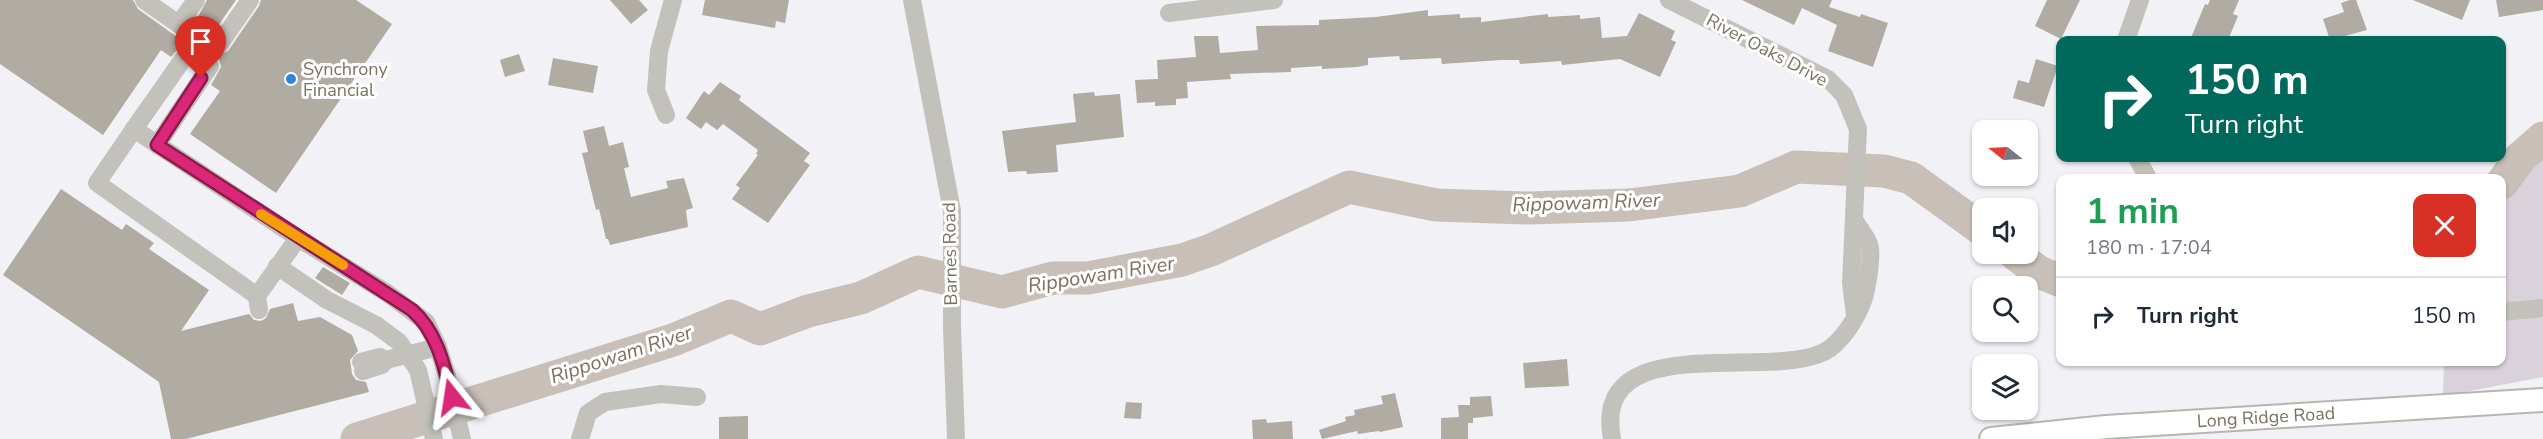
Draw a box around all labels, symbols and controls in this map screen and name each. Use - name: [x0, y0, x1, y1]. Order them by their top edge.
- street label: River Oaks Drive: [1702, 8, 1832, 92]
- pin: [175, 16, 226, 78]
- icon: arrive: [184, 25, 217, 58]
- text: 150 m: [2185, 52, 2309, 109]
- place label: Synchrony Financial: [303, 57, 388, 102]
- icon: right: [2086, 60, 2164, 138]
- marker: Synchrony Financial: [284, 72, 298, 86]
- text: Turn right: [2185, 106, 2303, 143]
- north arrow: [1972, 120, 2038, 186]
- map controls: [1972, 120, 2038, 420]
- water label: Rippowam River: [1512, 186, 1661, 219]
- text: 1 min: [2086, 187, 2179, 236]
- button: close: [2413, 194, 2476, 257]
- button: sound: [1972, 198, 2038, 264]
- street label: Barnes Road: [937, 202, 963, 306]
- text: 180 m · 17:04: [2086, 234, 2212, 261]
- water label: Rippowam River: [1026, 249, 1177, 299]
- button: search: [1972, 276, 2038, 342]
- icon: right: [2086, 300, 2119, 333]
- text: Turn right: [2137, 301, 2238, 331]
- text: 150 m: [2412, 301, 2476, 331]
- water label: Rippowam River: [547, 319, 696, 390]
- button: layers: [1972, 354, 2038, 420]
- position arrow: [420, 365, 484, 429]
- street label: Long Ridge Road: [2196, 401, 2336, 433]

